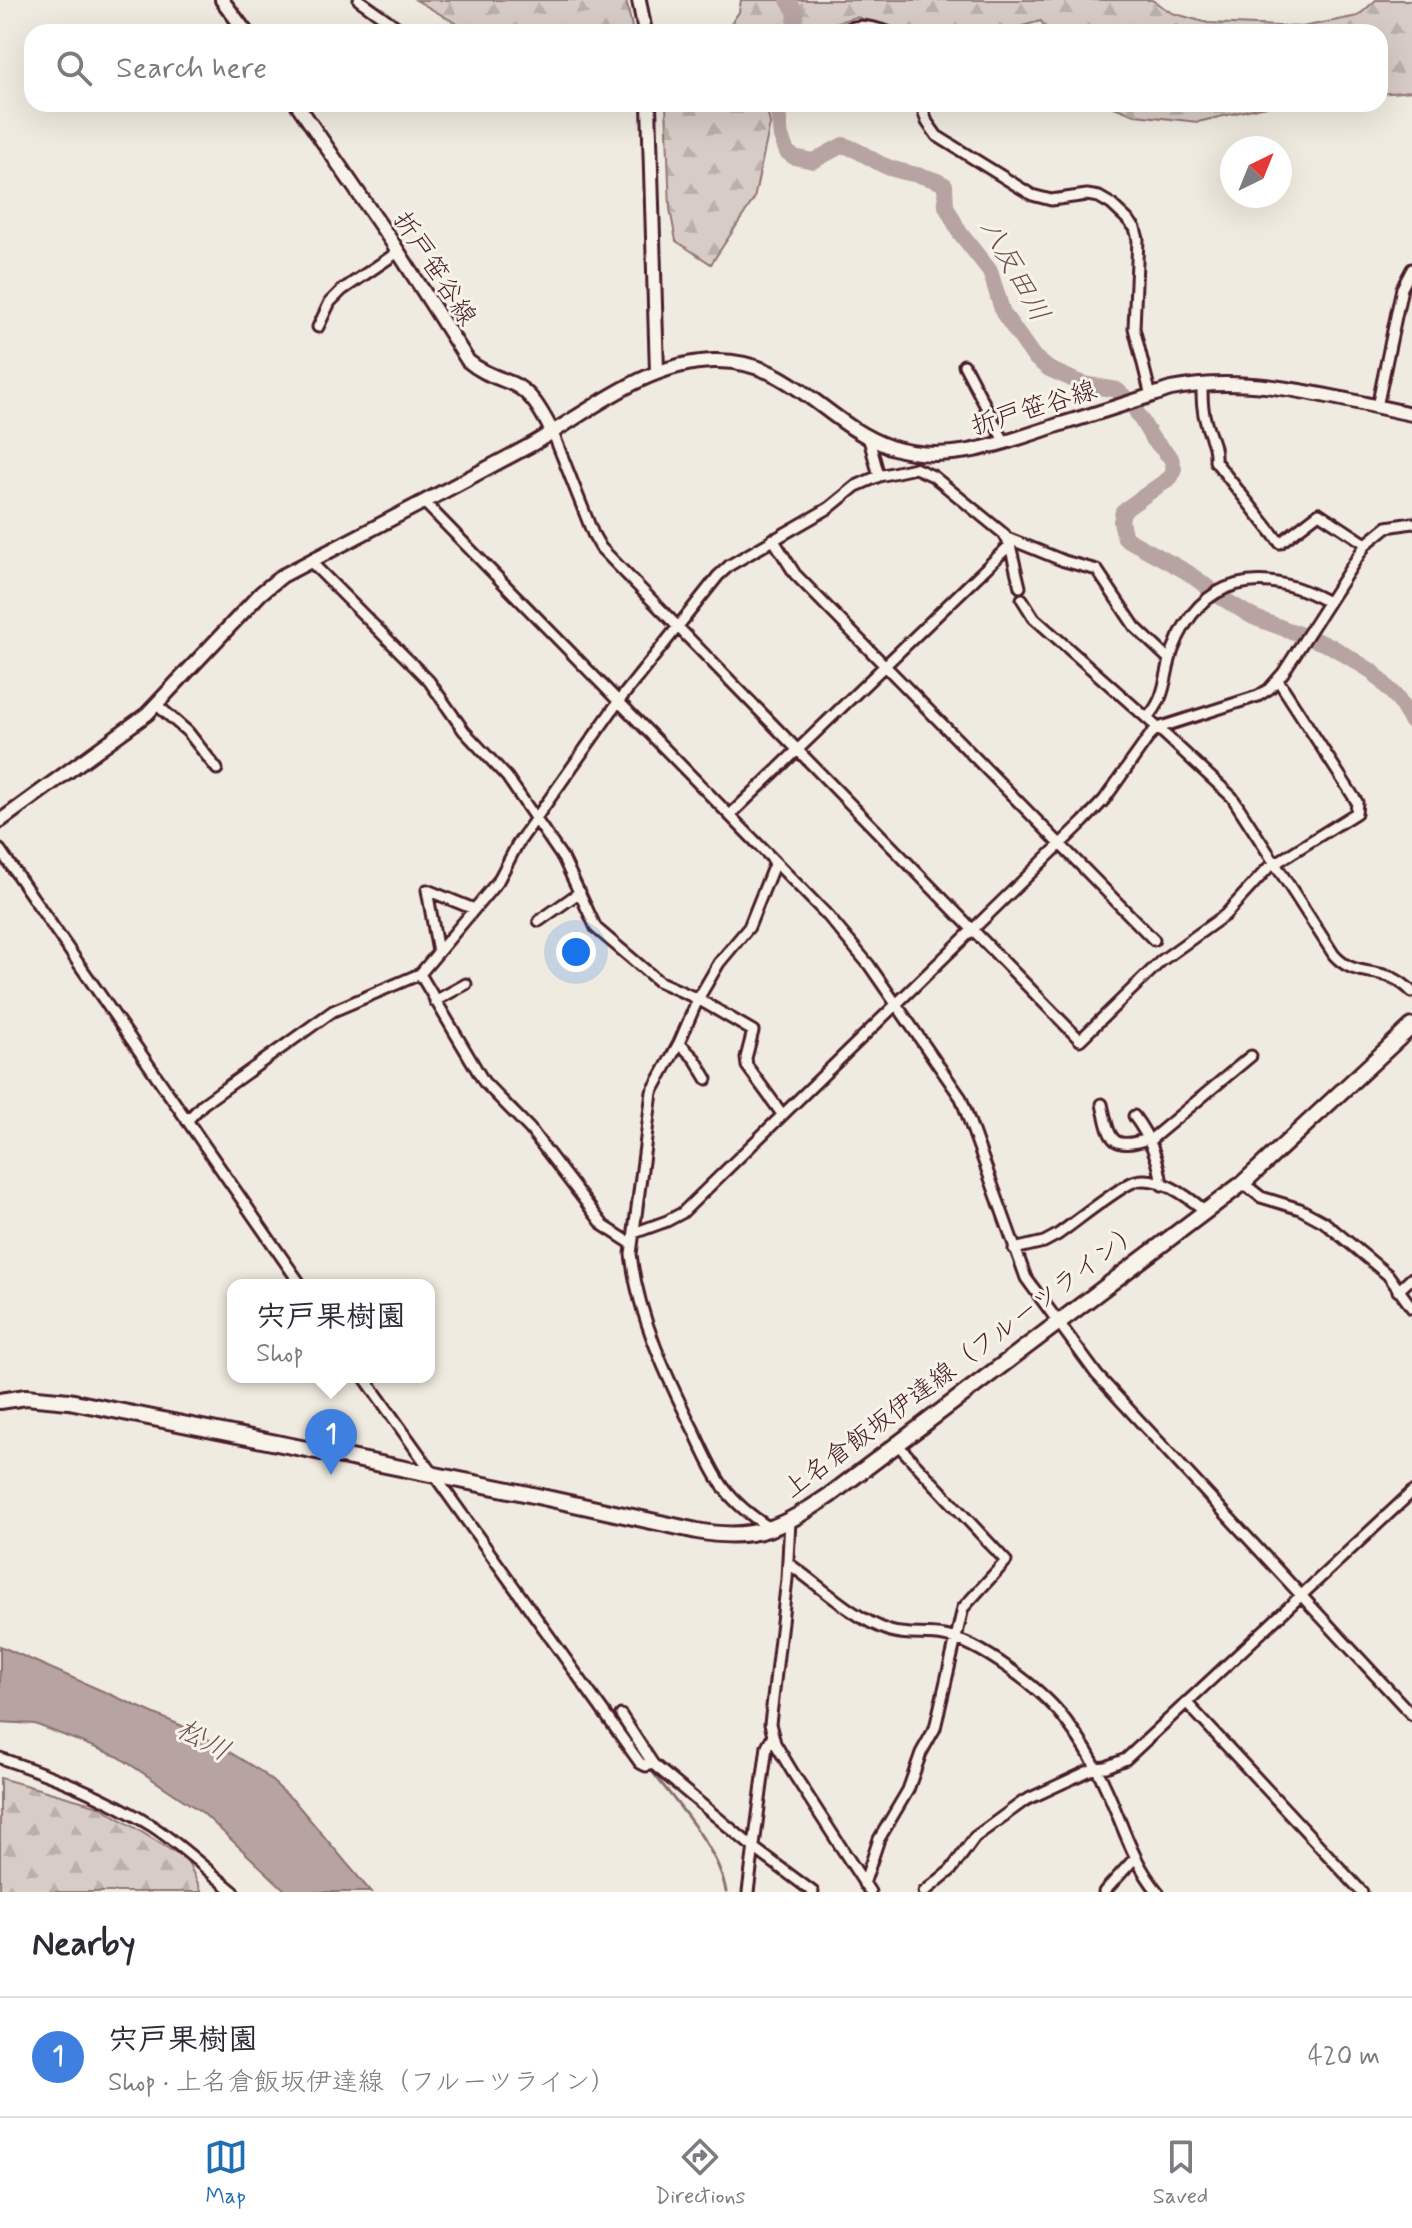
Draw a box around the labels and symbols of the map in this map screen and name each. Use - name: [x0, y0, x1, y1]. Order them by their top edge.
- north arrow: [1220, 136, 1292, 208]
- street label: 折戸笹谷線: [384, 205, 484, 333]
- water label: 八反田川: [971, 213, 1057, 329]
- street label: 折戸笹谷線: [967, 374, 1101, 444]
- your location: [556, 932, 596, 972]
- street label: 上名倉飯坂伊達線（フルーツライン）: [777, 1215, 1149, 1507]
- pin: 1: [305, 1409, 357, 1475]
- water label: 松川: [170, 1711, 236, 1771]

